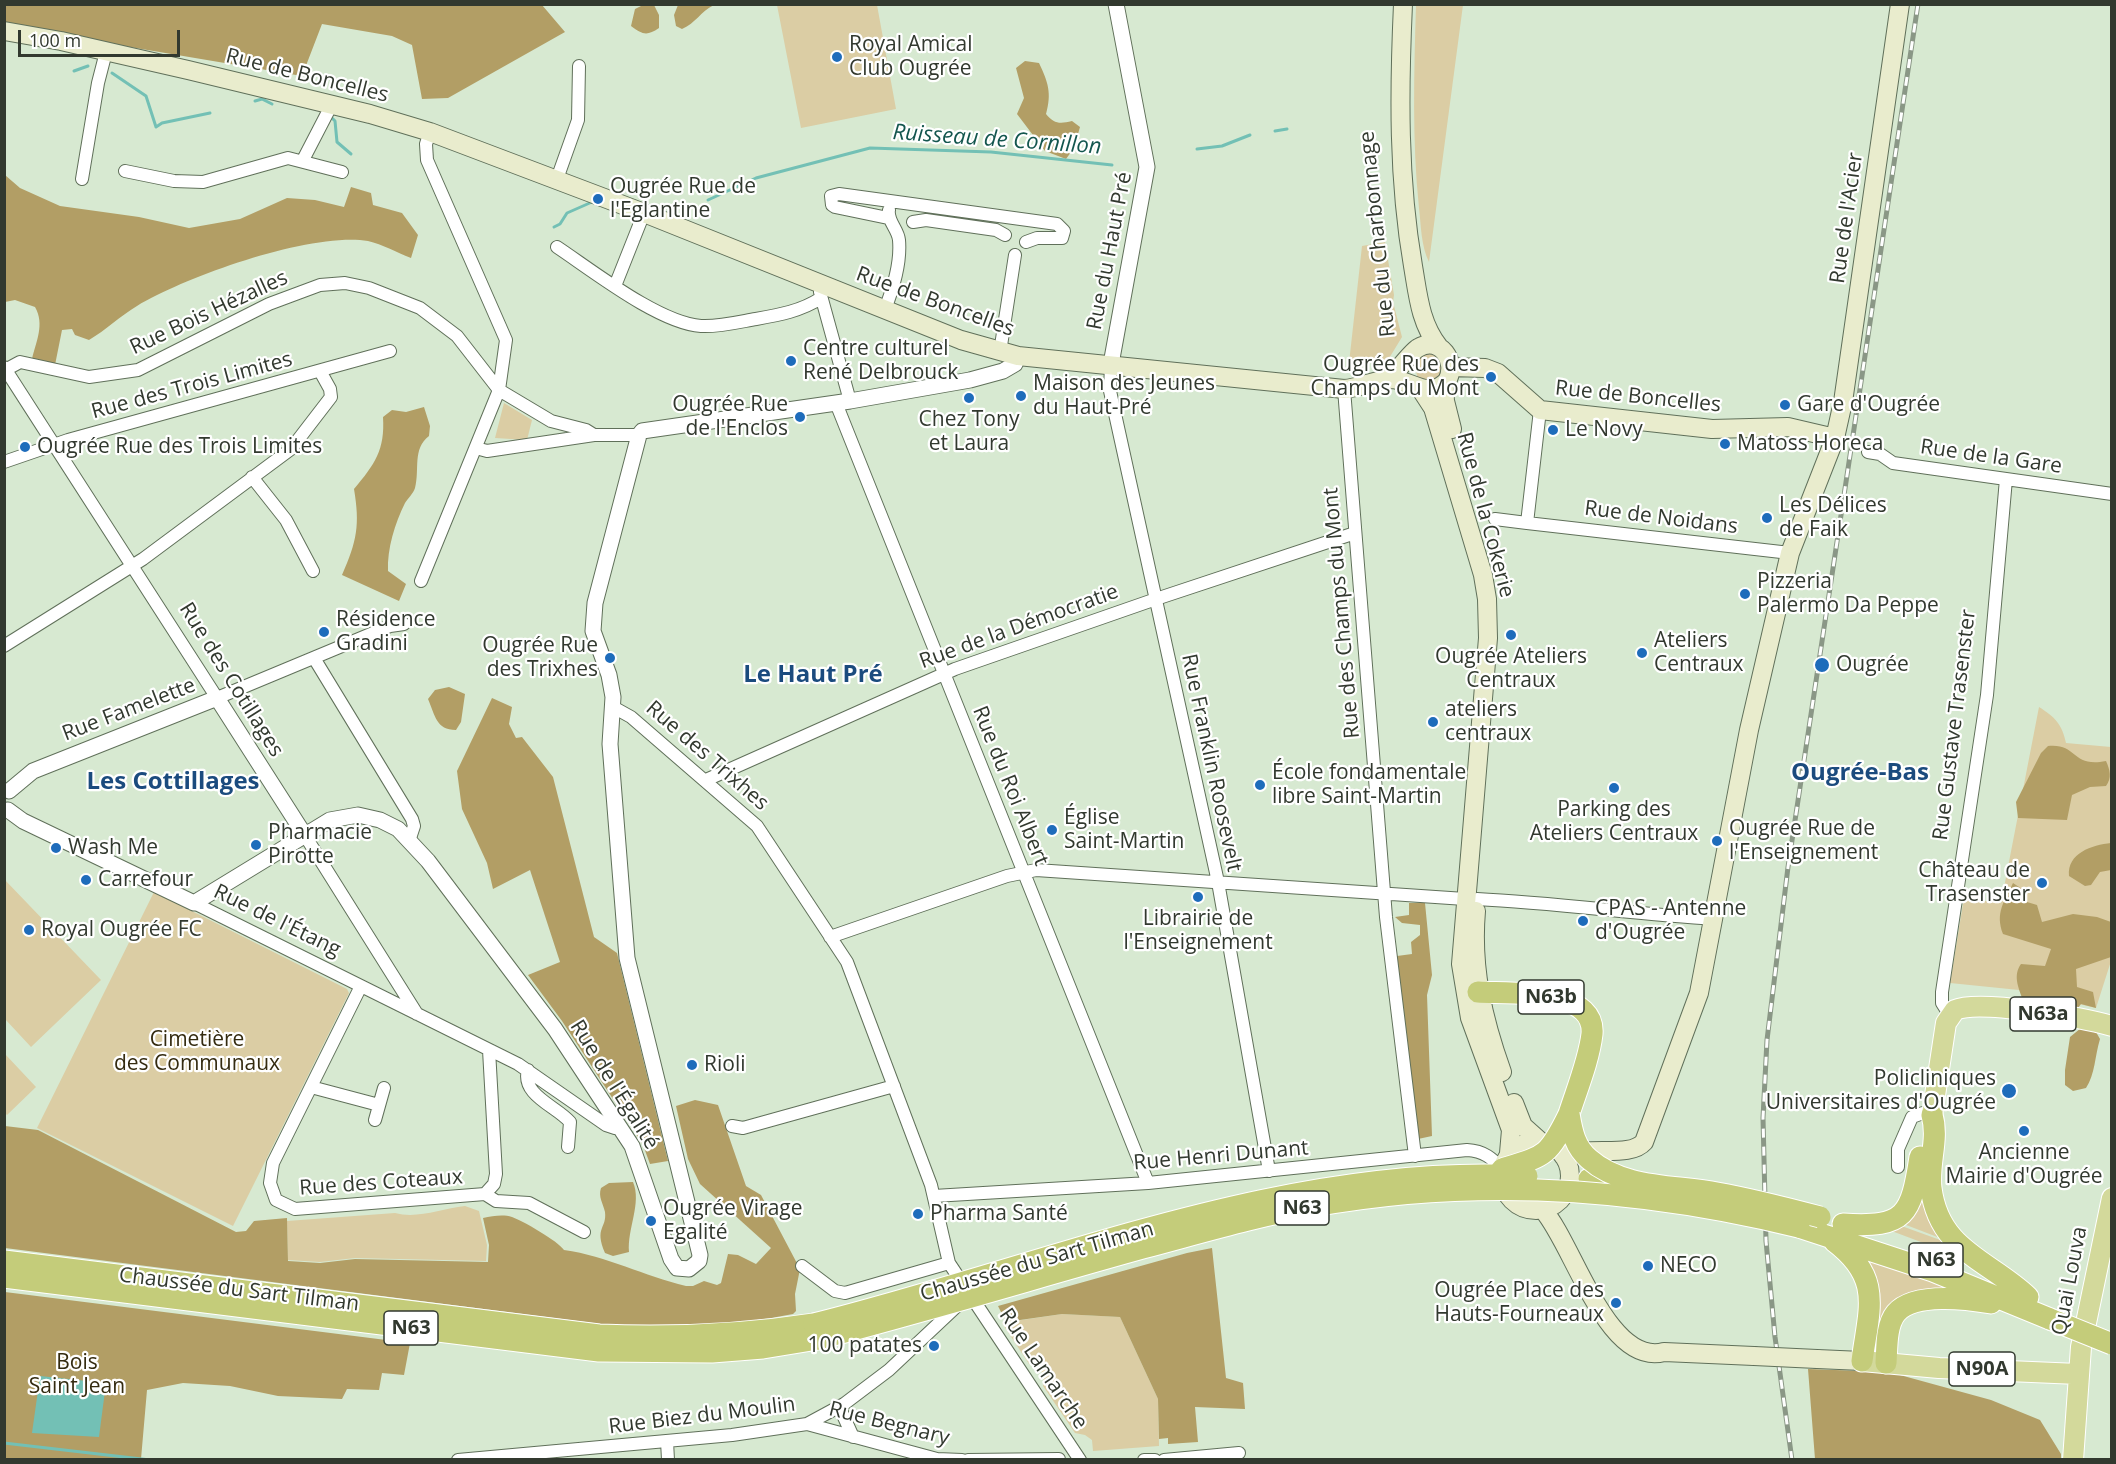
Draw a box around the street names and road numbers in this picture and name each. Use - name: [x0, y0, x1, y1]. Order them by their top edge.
- street label: Rue de Boncelles: [223, 44, 391, 108]
- street label: Rue du Charbonnage: [1355, 130, 1401, 338]
- street label: Rue de l'Acier: [1825, 151, 1869, 285]
- street label: Rue du Haut Pré: [1082, 170, 1138, 332]
- street label: Rue de Boncelles: [852, 262, 1018, 342]
- street label: Rue Bois Hézalles: [126, 265, 292, 361]
- street label: Rue des Trois Limites: [89, 347, 295, 425]
- street label: Rue de Boncelles: [1554, 376, 1722, 418]
- street label: Rue de la Cokerie: [1451, 430, 1519, 600]
- street label: Rue de la Gare: [1918, 435, 2064, 479]
- street label: Rue des Champs du Mont: [1318, 486, 1366, 740]
- street label: Rue de Noidans: [1583, 496, 1739, 540]
- street label: Rue de la Démocratie: [916, 579, 1122, 675]
- street label: Rue des Cotillages: [173, 598, 289, 762]
- street label: Rue Gustave Trasenster: [1928, 608, 1982, 842]
- street label: Rue Franklin Roosevelt: [1176, 652, 1246, 874]
- street label: Rue Famelette: [59, 673, 199, 747]
- street label: Rue des Trixhes: [641, 696, 773, 816]
- street label: Rue du Roi Albert: [966, 703, 1054, 869]
- street label: Rue de l'Étang: [209, 879, 345, 963]
- road number: N63b: [1518, 980, 1584, 1014]
- road number: N63a: [2010, 997, 2076, 1031]
- street label: Rue de l'Égalité: [564, 1016, 664, 1154]
- street label: Rue Henri Dunant: [1132, 1136, 1310, 1176]
- street label: Rue des Coteaux: [298, 1165, 464, 1201]
- road number: N63: [1275, 1191, 1329, 1225]
- street label: Chaussée du Sart Tilman: [917, 1217, 1157, 1307]
- street label: Quai Louva: [2047, 1224, 2093, 1338]
- road number: N63: [1909, 1243, 1963, 1277]
- street label: Chaussée du Sart Tilman: [117, 1263, 361, 1317]
- street label: Rue Lamarche: [993, 1304, 1093, 1434]
- road number: N63: [384, 1311, 438, 1345]
- road number: N90A: [1949, 1352, 2015, 1386]
- street label: Rue Biez du Moulin: [607, 1392, 797, 1440]
- street label: Rue Begnary: [826, 1397, 952, 1451]

